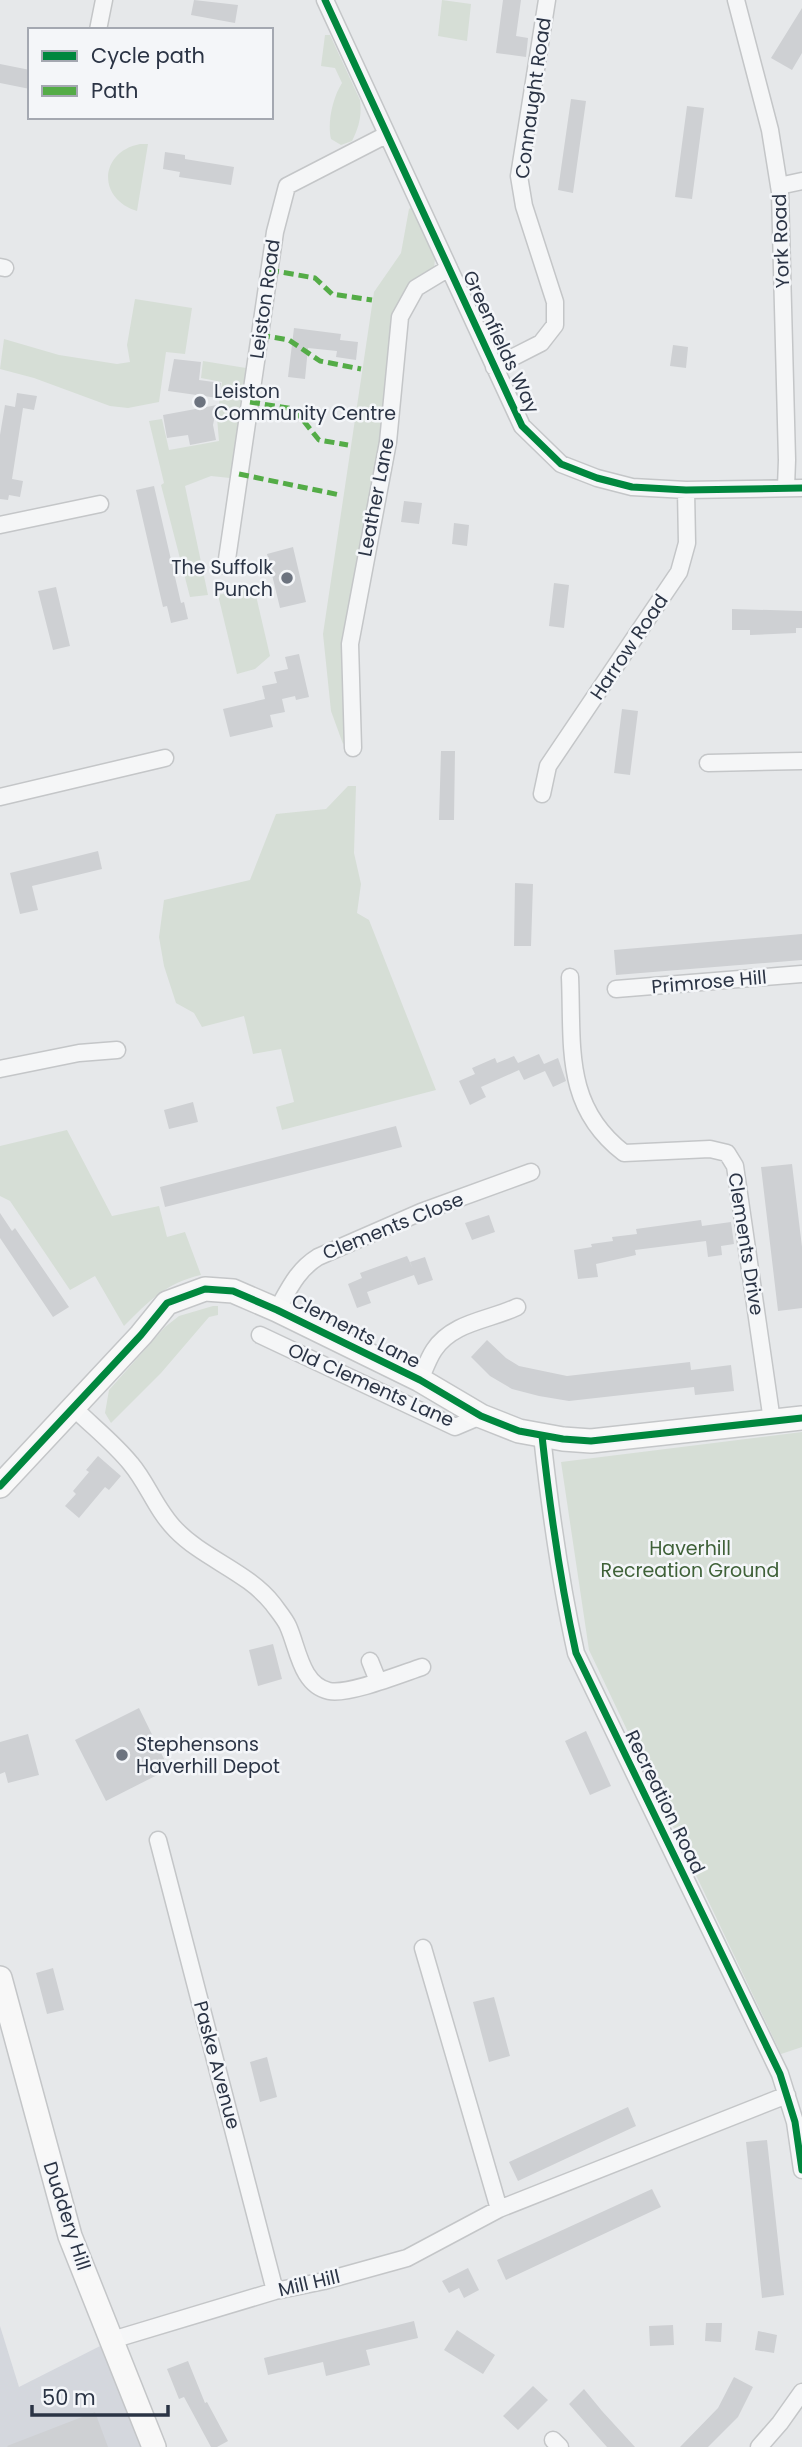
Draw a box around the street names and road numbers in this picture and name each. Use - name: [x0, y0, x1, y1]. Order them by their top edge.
- street label: Connaught Road: [508, 16, 558, 180]
- street label: York Road: [766, 193, 796, 289]
- street label: Leiston Road: [243, 238, 287, 360]
- street label: Greenfields Way: [456, 266, 546, 418]
- street label: Leather Lane: [351, 435, 401, 559]
- street label: Harrow Road: [584, 589, 674, 705]
- street label: Primrose Hill: [650, 964, 768, 1000]
- street label: Clements Drive: [721, 1171, 771, 1317]
- street label: Clements Close: [319, 1185, 467, 1267]
- street label: Clements Lane: [287, 1287, 425, 1375]
- street label: Old Clements Lane: [284, 1336, 458, 1434]
- street label: Recreation Road: [618, 1726, 712, 1878]
- street label: Paske Avenue: [187, 1998, 247, 2132]
- street label: Duddery Hill: [37, 2158, 97, 2274]
- street label: Mill Hill: [275, 2263, 343, 2303]

